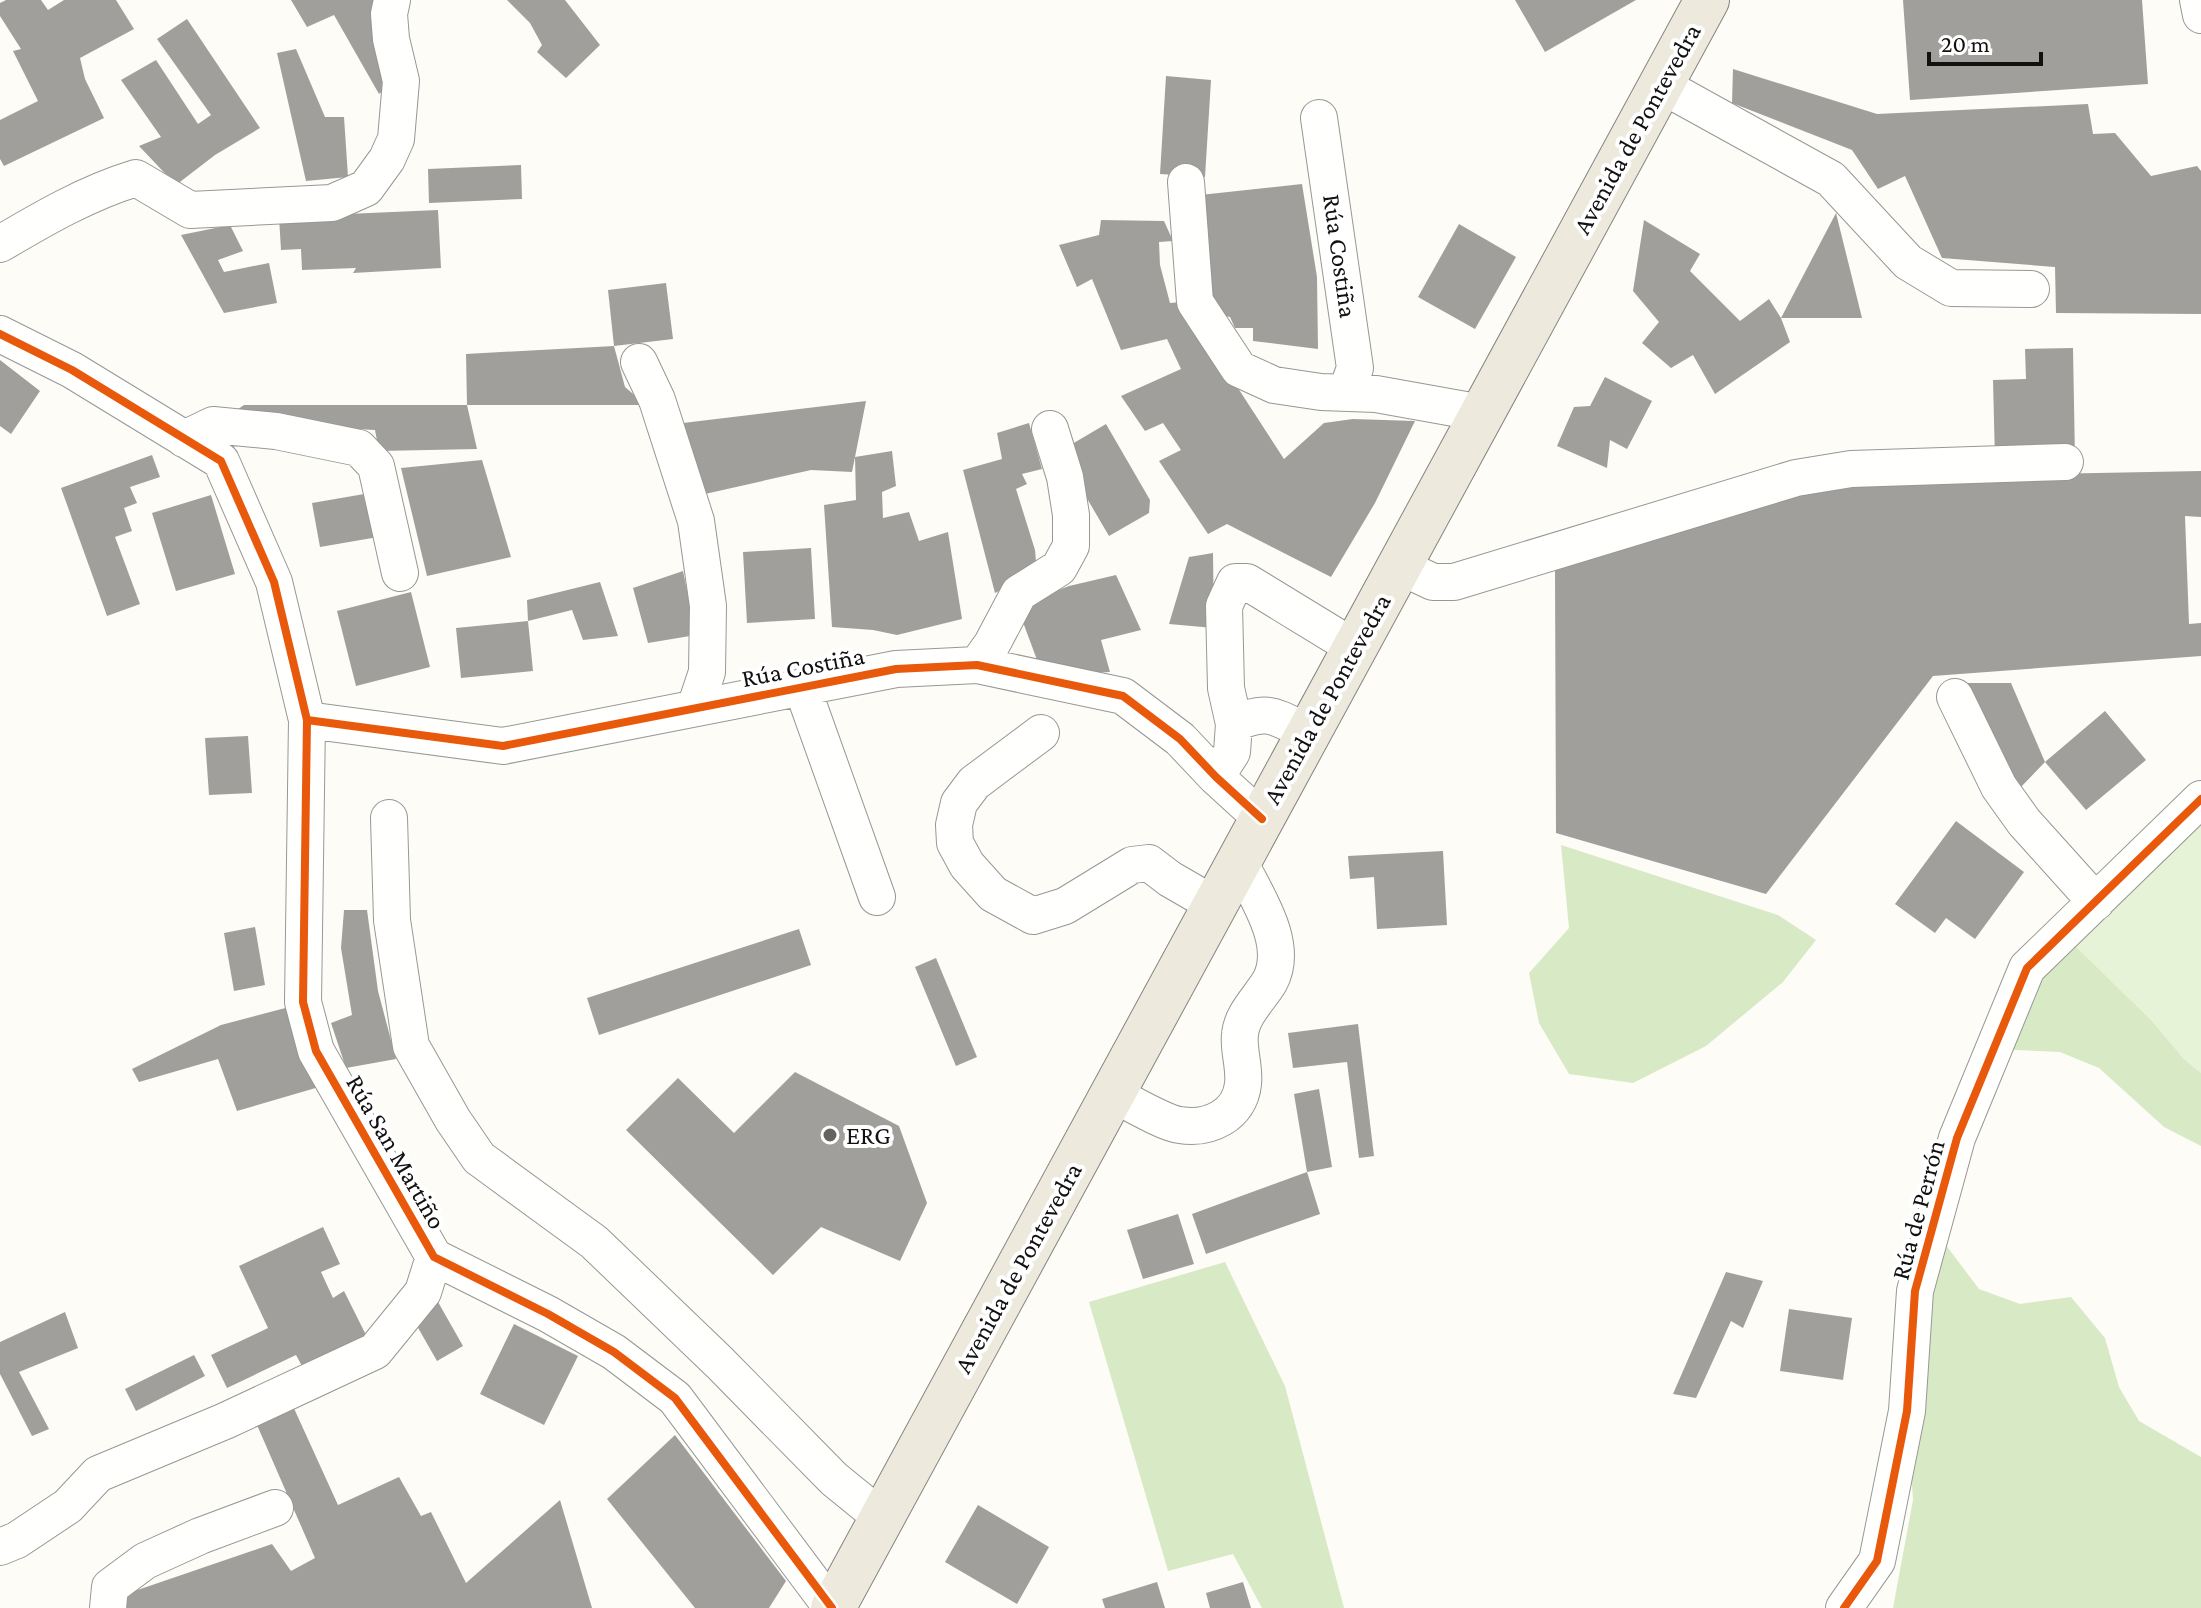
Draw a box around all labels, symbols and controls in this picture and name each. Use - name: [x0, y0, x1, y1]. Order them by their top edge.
- scale bar: [1929, 16, 2041, 66]
- street label: Avenida de Pontevedra: [1567, 19, 1707, 239]
- text: 20 m: [1941, 30, 1990, 57]
- street label: Rúa Costiña: [1317, 192, 1363, 320]
- street label: Avenida de Pontevedra: [1257, 589, 1397, 809]
- street label: Rúa Costiña: [739, 641, 867, 693]
- street label: Rúa San Martiño: [340, 1070, 452, 1234]
- place label: ERG: [846, 1121, 891, 1150]
- marker: ERG: [821, 1126, 839, 1144]
- street label: Rúa de Perrón: [1885, 1137, 1951, 1283]
- street label: Avenida de Pontevedra: [948, 1158, 1088, 1378]

